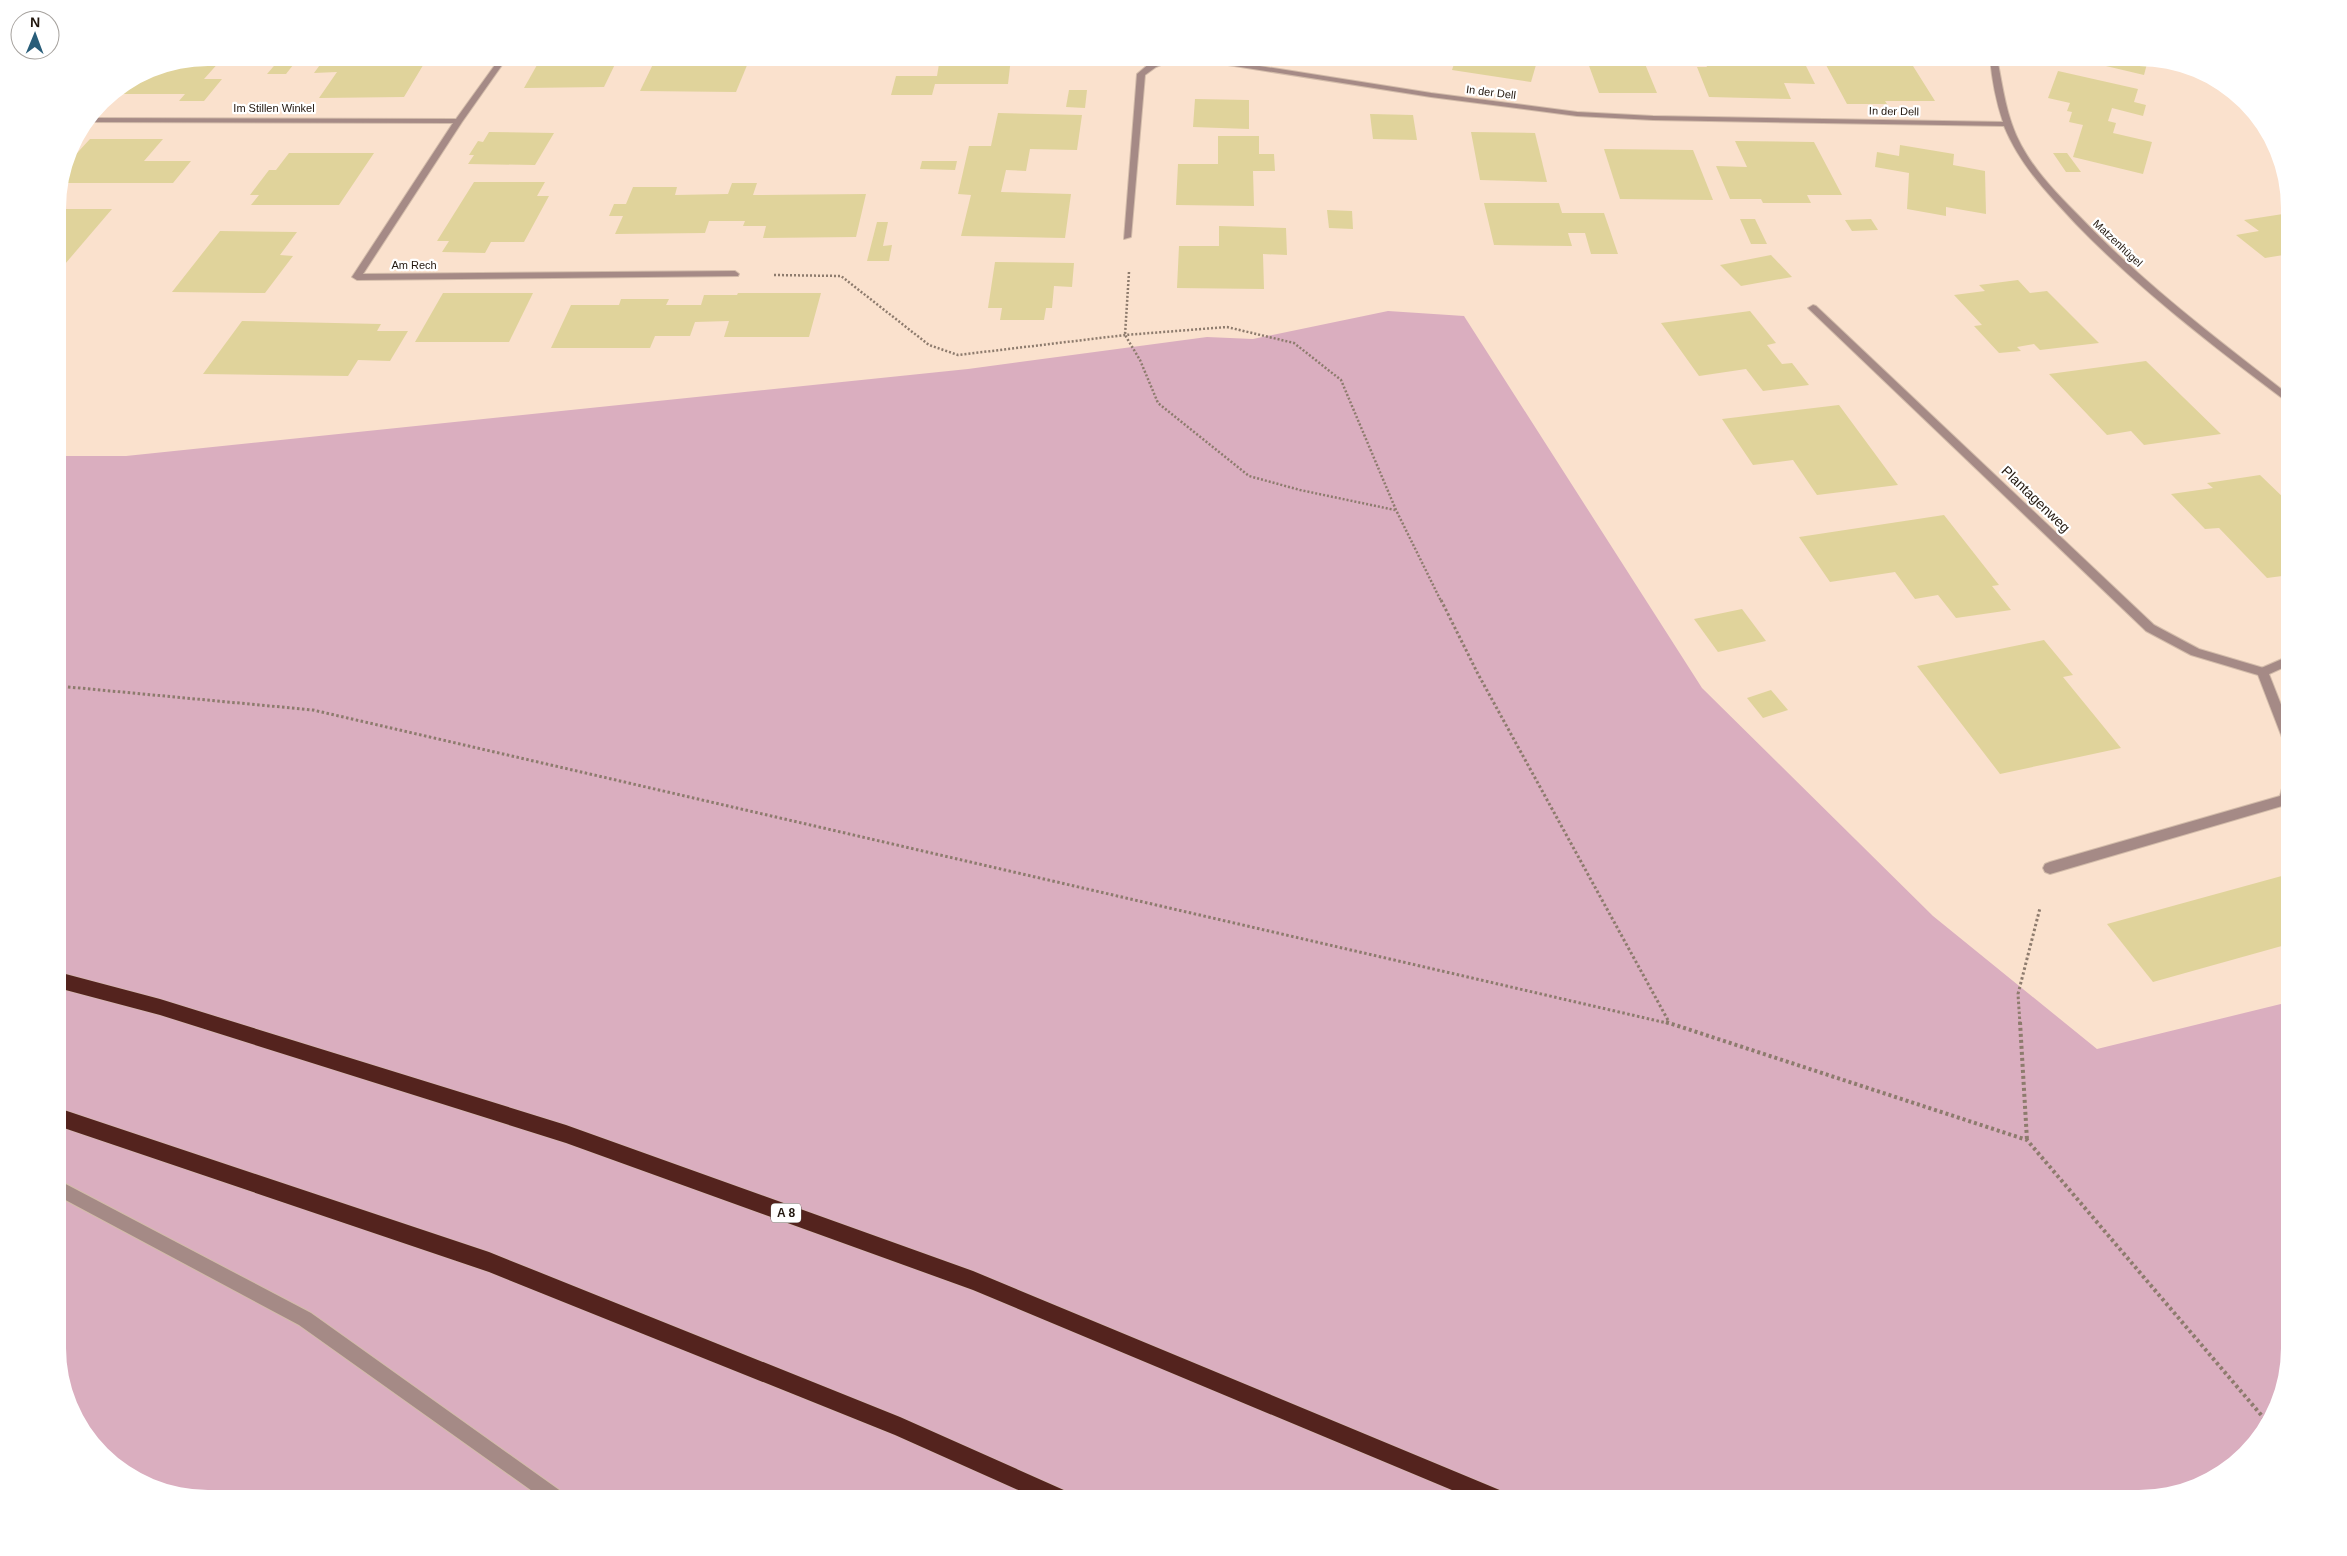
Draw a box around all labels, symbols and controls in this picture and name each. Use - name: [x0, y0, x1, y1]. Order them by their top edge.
- north arrow: [10, 10, 60, 60]
- text: N: [30, 14, 40, 30]
- street label: In der Dell: [1465, 83, 1517, 101]
- street label: Im Stillen Winkel: [233, 102, 315, 114]
- street label: In der Dell: [1869, 105, 1919, 117]
- street label: Matzenhügel: [2091, 217, 2145, 269]
- street label: Am Rech: [391, 259, 437, 271]
- street label: Plantagenweg: [1999, 462, 2073, 536]
- road number: A 8: [771, 1204, 801, 1222]

